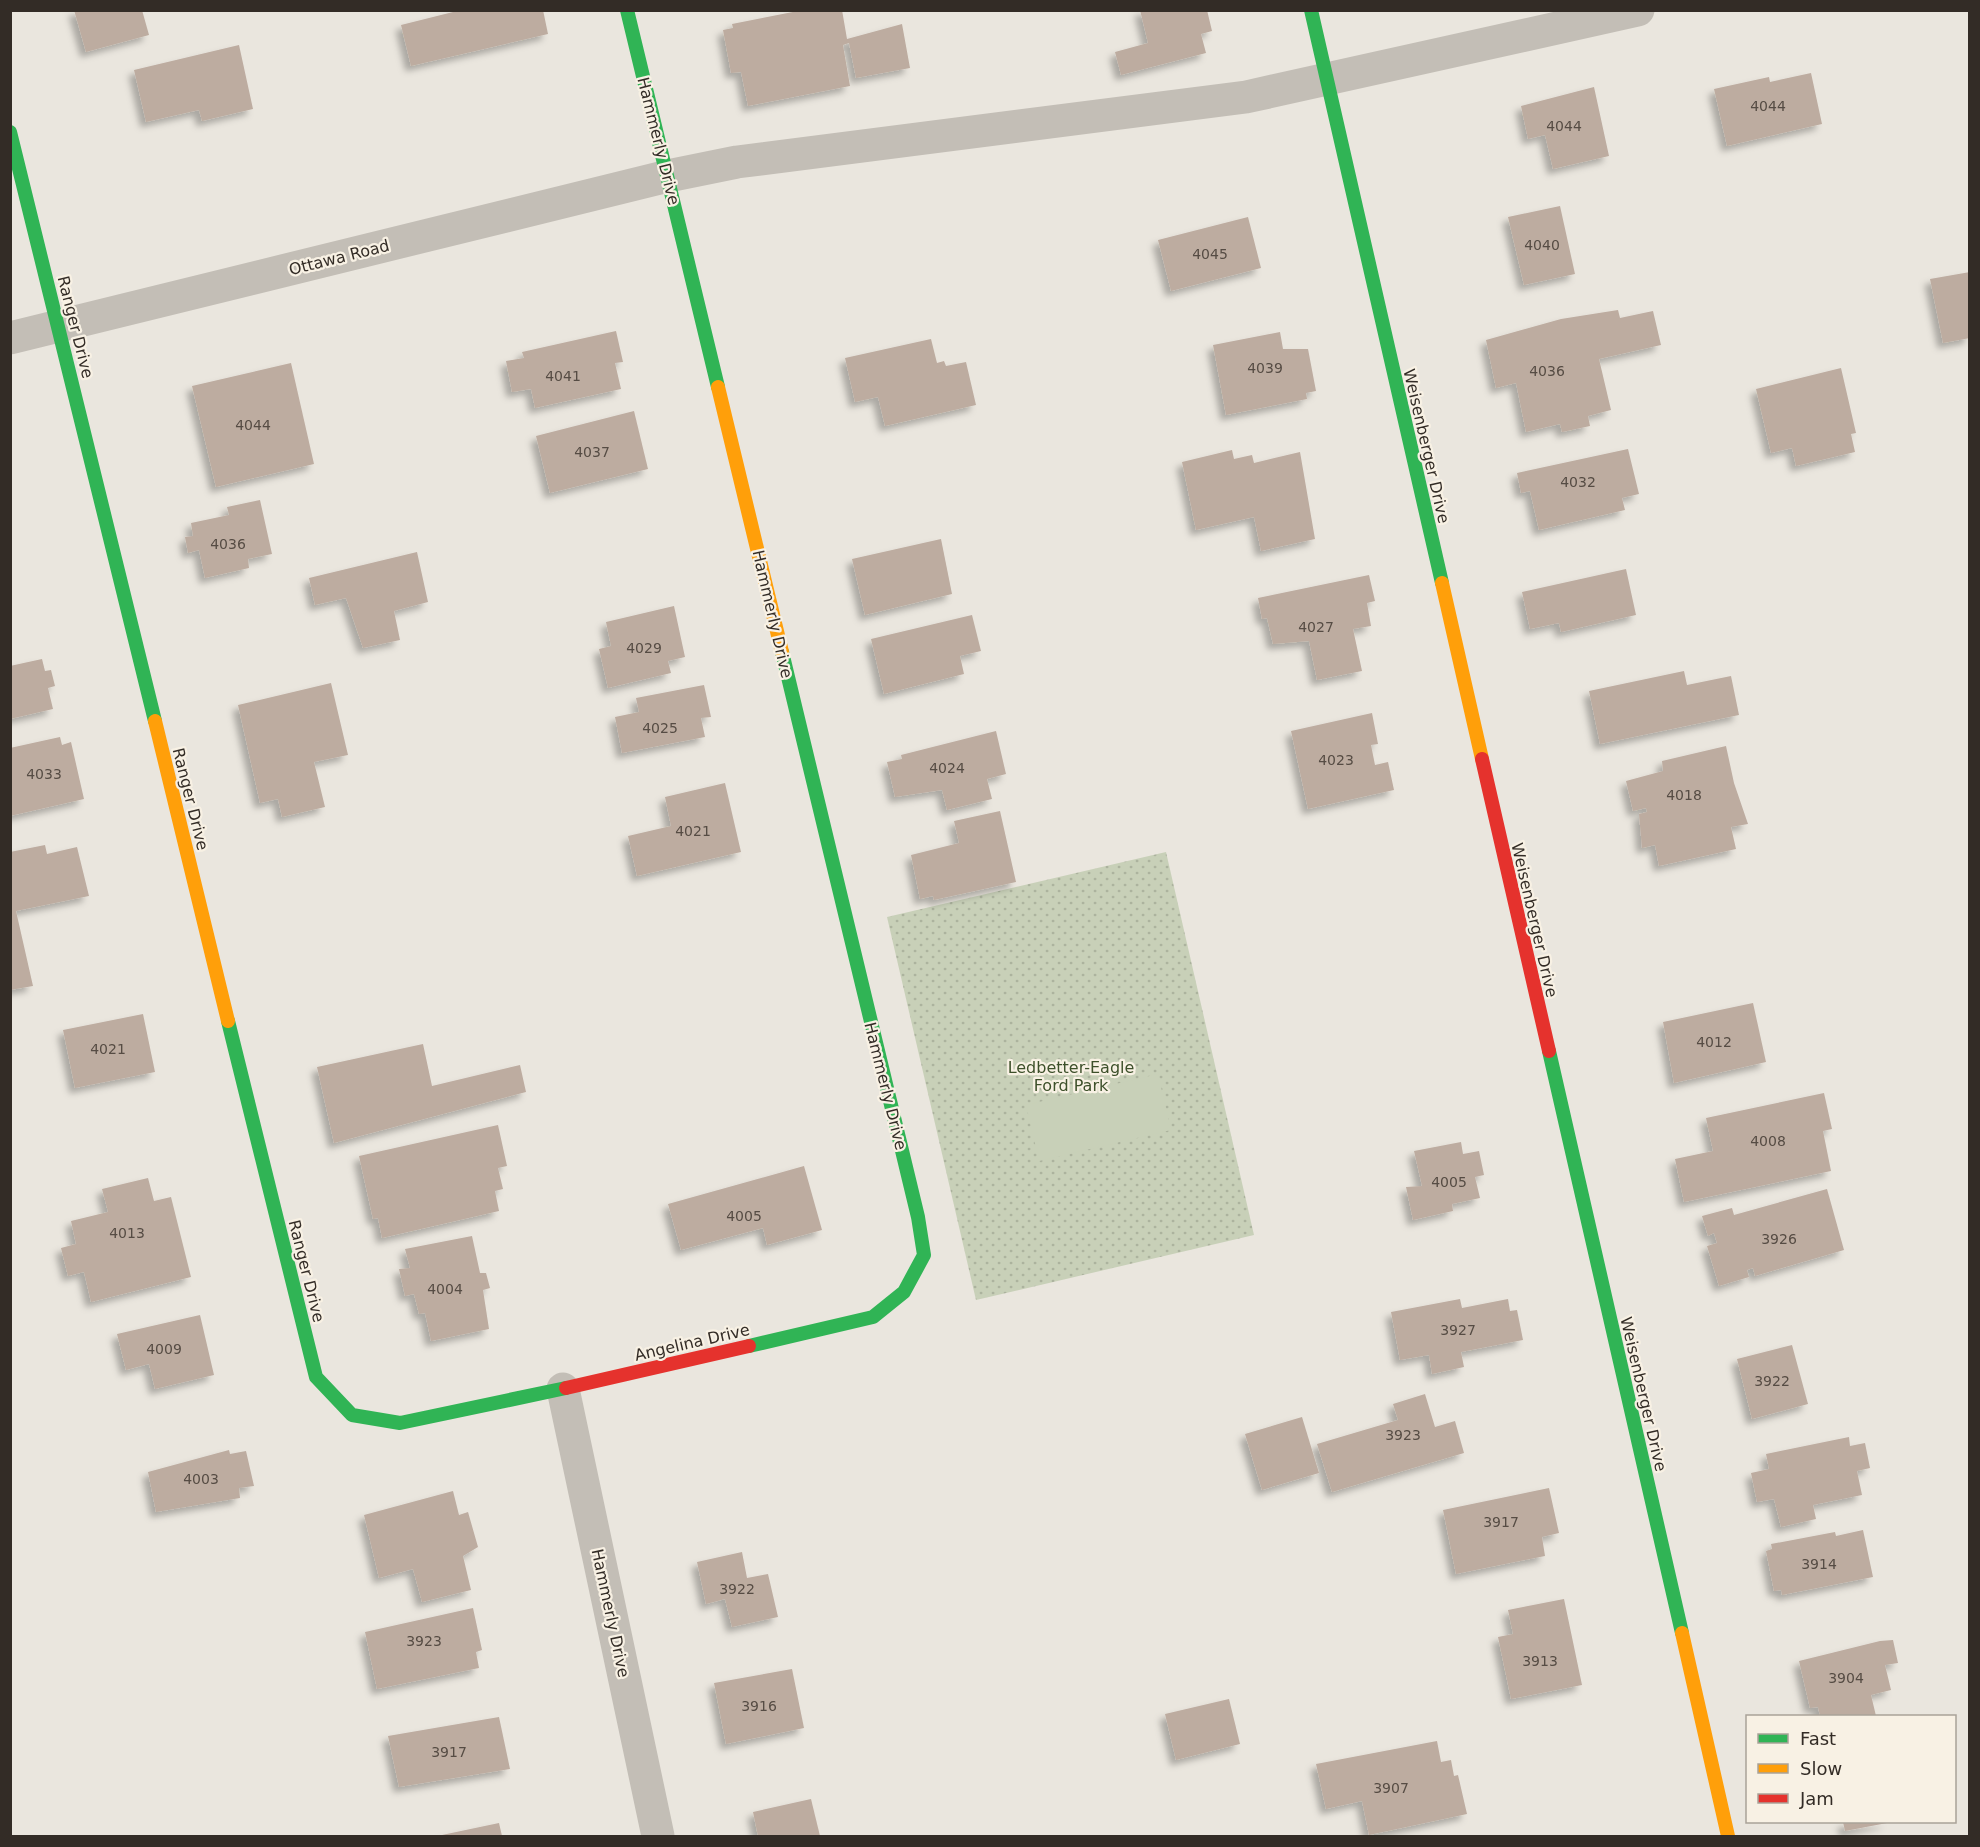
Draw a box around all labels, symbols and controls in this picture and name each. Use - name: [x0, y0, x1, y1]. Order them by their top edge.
- street label: Hammerly Drive: [633, 75, 684, 207]
- house number: 4044: [1750, 98, 1786, 114]
- house number: 4044: [1546, 118, 1582, 134]
- street label: Ottawa Road: [287, 236, 391, 279]
- house number: 4040: [1524, 237, 1560, 253]
- house number: 4045: [1192, 246, 1228, 262]
- street label: Ranger Drive: [54, 274, 97, 380]
- house number: 4039: [1247, 360, 1283, 376]
- house number: 4036: [1529, 363, 1565, 379]
- street label: Weisenberger Drive: [1399, 367, 1454, 525]
- house number: 4041: [545, 368, 581, 384]
- house number: 4044: [235, 417, 271, 433]
- house number: 4037: [574, 444, 610, 460]
- house number: 4032: [1560, 474, 1596, 490]
- house number: 4036: [210, 536, 246, 552]
- street label: Hammerly Drive: [749, 548, 797, 680]
- house number: 4027: [1298, 619, 1334, 635]
- house number: 4029: [626, 640, 662, 656]
- house number: 4025: [642, 720, 678, 736]
- street label: Ranger Drive: [169, 746, 212, 852]
- house number: 4023: [1318, 752, 1354, 768]
- house number: 4024: [929, 760, 965, 776]
- house number: 4033: [26, 766, 62, 782]
- house number: 4018: [1666, 787, 1702, 803]
- house number: 4021: [675, 823, 711, 839]
- street label: Weisenberger Drive: [1507, 841, 1562, 999]
- street label: Hammerly Drive: [860, 1020, 911, 1152]
- house number: 4012: [1696, 1034, 1732, 1050]
- house number: 4021: [90, 1041, 126, 1057]
- park label: Ledbetter-Eagle Ford Park: [1008, 1058, 1134, 1095]
- house number: 4008: [1750, 1133, 1786, 1149]
- house number: 4005: [1431, 1174, 1467, 1190]
- house number: 4005: [726, 1208, 762, 1224]
- street label: Ranger Drive: [285, 1218, 328, 1324]
- house number: 4013: [109, 1225, 145, 1241]
- house number: 3926: [1761, 1231, 1797, 1247]
- house number: 4004: [427, 1281, 463, 1297]
- street label: Weisenberger Drive: [1616, 1315, 1671, 1473]
- street label: Angelina Drive: [633, 1320, 752, 1365]
- house number: 3927: [1440, 1322, 1476, 1338]
- house number: 4009: [146, 1341, 182, 1357]
- house number: 3922: [1754, 1373, 1790, 1389]
- house number: 3923: [1385, 1427, 1421, 1443]
- house number: 4003: [183, 1471, 219, 1487]
- house number: 3917: [1483, 1514, 1519, 1530]
- street label: Hammerly Drive: [588, 1547, 633, 1679]
- house number: 3914: [1801, 1556, 1837, 1572]
- house number: 3922: [719, 1581, 755, 1597]
- house number: 3923: [406, 1633, 442, 1649]
- house number: 3913: [1522, 1653, 1558, 1669]
- house number: 3904: [1828, 1670, 1864, 1686]
- house number: 3916: [741, 1698, 777, 1714]
- legend: [1746, 1715, 1956, 1823]
- text: Fast: [1800, 1728, 1836, 1749]
- house number: 3917: [431, 1744, 467, 1760]
- text: Slow: [1800, 1758, 1842, 1779]
- house number: 3907: [1373, 1780, 1409, 1796]
- text: Jam: [1799, 1788, 1834, 1809]

